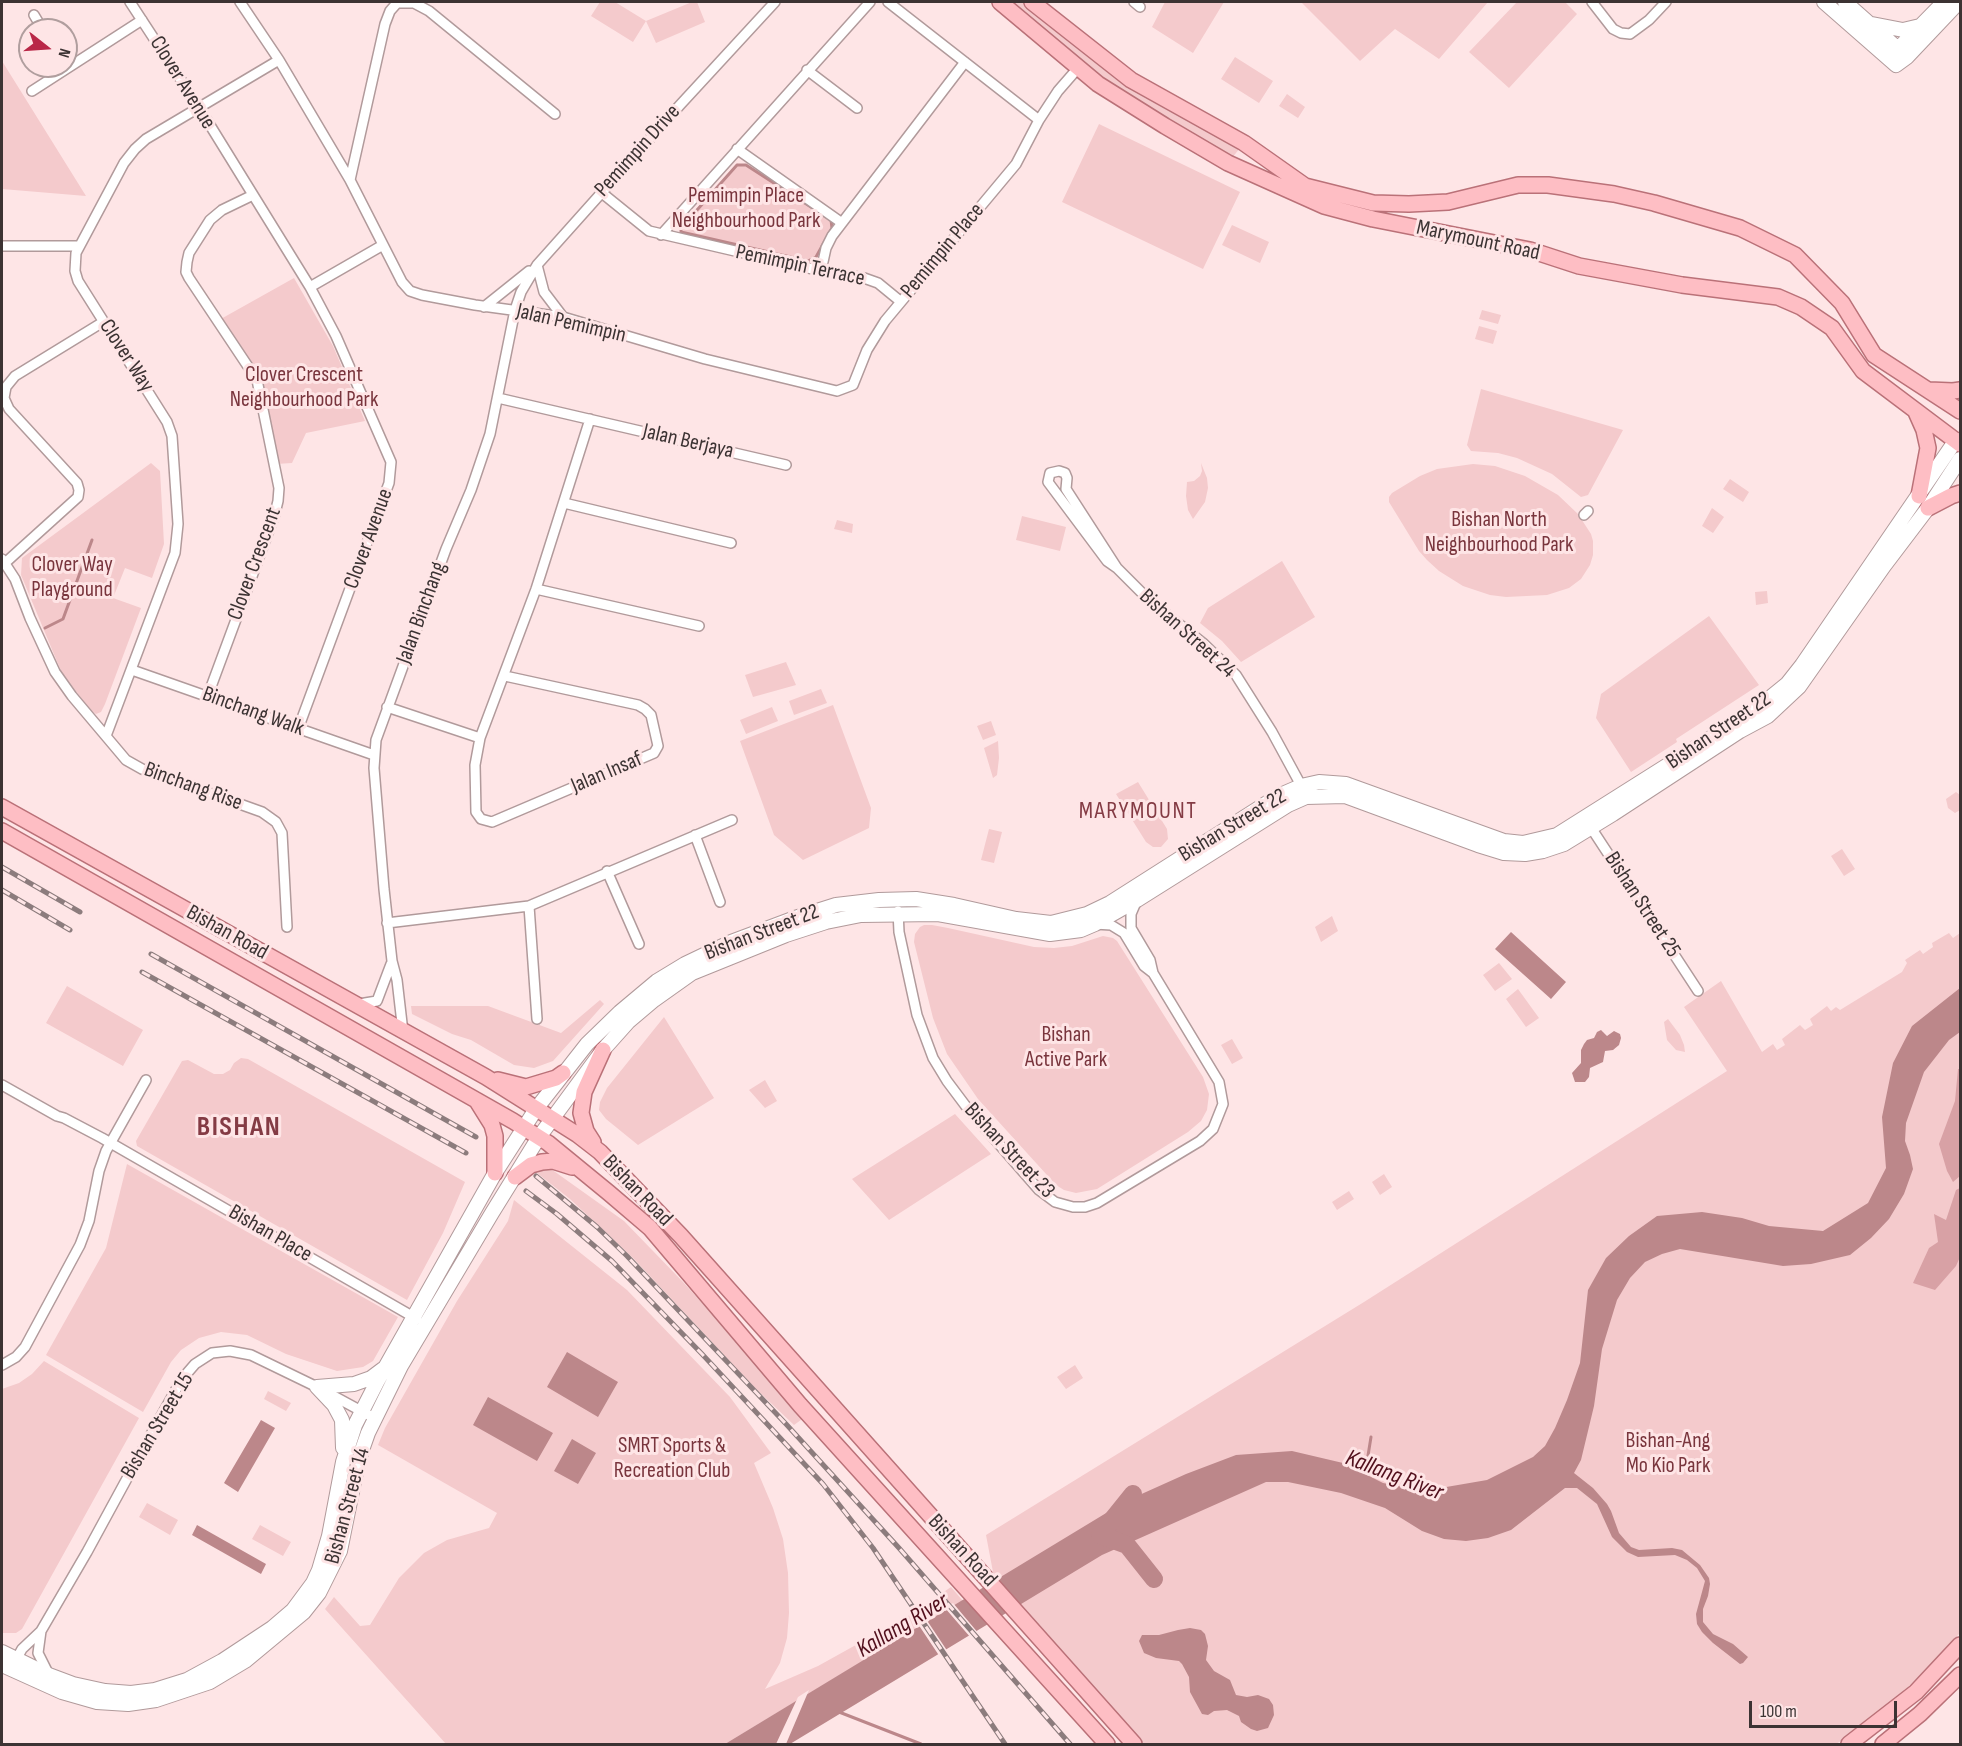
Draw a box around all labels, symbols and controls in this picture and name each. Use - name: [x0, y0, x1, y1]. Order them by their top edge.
- north arrow: [18, 18, 78, 78]
- street label: Clover Avenue: [143, 32, 221, 134]
- text: N: [53, 46, 74, 60]
- street label: Pemimpin Drive: [590, 99, 686, 203]
- park label: Pemimpin Place Neighbourhood Park: [672, 183, 820, 234]
- street label: Pemimpin Place: [896, 198, 990, 304]
- street label: Marymount Road: [1414, 215, 1542, 267]
- street label: Pemimpin Terrace: [733, 239, 867, 293]
- street label: Jalan Pemimpin: [514, 299, 628, 349]
- street label: Clover Way: [93, 315, 159, 397]
- park label: Clover Crescent Neighbourhood Park: [230, 362, 378, 414]
- street label: Jalan Berjaya: [640, 419, 736, 465]
- street label: Clover Avenue: [339, 485, 399, 593]
- street label: Clover Crescent: [222, 504, 288, 624]
- park label: Bishan North Neighbourhood Park: [1425, 507, 1573, 558]
- park label: Clover Way Playground: [31, 552, 113, 604]
- street label: Jalan Binchang: [391, 558, 453, 668]
- street label: Bishan Street 24: [1133, 584, 1241, 684]
- street label: Binchang Walk: [199, 681, 307, 743]
- street label: Bishan Street 22: [1662, 686, 1776, 776]
- street label: Jalan Insaf: [567, 746, 647, 800]
- street label: Binchang Rise: [140, 757, 246, 817]
- street label: Bishan Street 22: [1174, 784, 1292, 868]
- district label: MARYMOUNT: [1079, 798, 1197, 826]
- street label: Bishan Street 25: [1598, 847, 1686, 963]
- street label: Bishan Street 22: [701, 899, 823, 967]
- street label: Bishan Road: [182, 900, 272, 966]
- park label: Bishan Active Park: [1025, 1022, 1107, 1074]
- street label: Bishan Street 23: [958, 1098, 1060, 1204]
- district label: BISHAN: [197, 1111, 281, 1145]
- street label: Bishan Road: [597, 1150, 677, 1232]
- street label: Bishan Place: [224, 1200, 316, 1268]
- street label: Bishan Street 15: [116, 1368, 200, 1484]
- park label: Bishan-Ang Mo Kio Park: [1626, 1428, 1710, 1480]
- park label: SMRT Sports & Recreation Club: [614, 1433, 730, 1484]
- water label: Kallang River: [1341, 1444, 1447, 1508]
- street label: Bishan Street 14: [320, 1445, 376, 1567]
- street label: Bishan Road: [922, 1509, 1002, 1593]
- water label: Kallang River: [852, 1587, 954, 1665]
- scale bar: [1752, 1689, 1900, 1727]
- text: 100 m: [1760, 1701, 1797, 1722]

